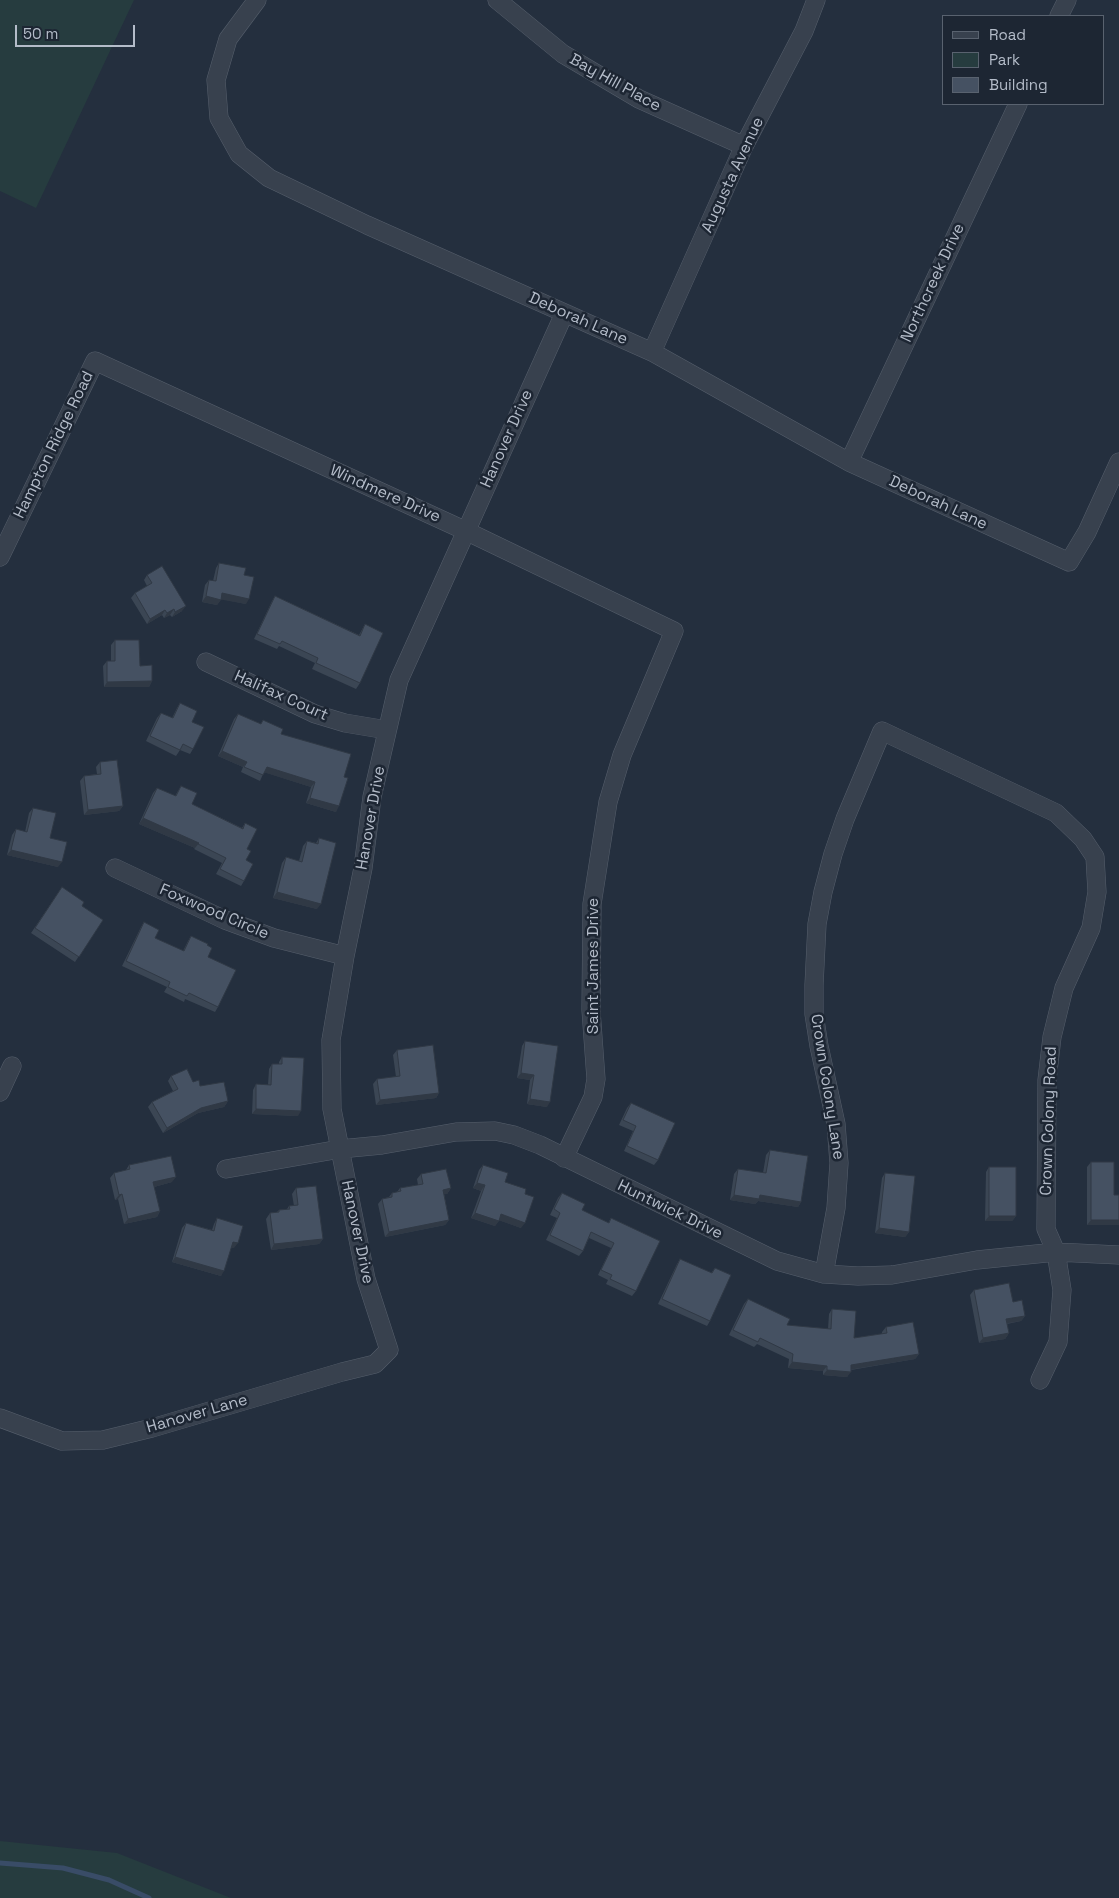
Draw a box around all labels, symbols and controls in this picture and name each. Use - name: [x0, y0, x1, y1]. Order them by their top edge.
- scale bar: [18, 15, 138, 47]
- legend: [942, 15, 1104, 105]
- text: 50 m: [23, 24, 58, 43]
- text: Road: [989, 25, 1026, 44]
- street label: Bay Hill Place: [566, 50, 664, 116]
- text: Park: [989, 50, 1020, 69]
- text: Building: [989, 75, 1048, 94]
- street label: Augusta Avenue: [698, 114, 768, 236]
- street label: Northcreek Drive: [897, 220, 969, 346]
- street label: Deborah Lane: [526, 289, 630, 349]
- street label: Hampton Ridge Road: [10, 368, 98, 522]
- street label: Hanover Drive: [477, 387, 537, 491]
- street label: Windmere Drive: [327, 461, 443, 527]
- street label: Deborah Lane: [886, 472, 990, 534]
- street label: Halifax Court: [231, 667, 331, 725]
- street label: Hanover Drive: [352, 764, 390, 872]
- street label: Foxwood Circle: [156, 880, 272, 944]
- street label: Saint James Drive: [584, 898, 604, 1034]
- street label: Crown Colony Lane: [806, 1013, 848, 1161]
- street label: Crown Colony Road: [1037, 1046, 1061, 1196]
- street label: Huntwick Drive: [614, 1176, 726, 1244]
- street label: Hanover Drive: [337, 1179, 377, 1285]
- street label: Hanover Lane: [144, 1390, 250, 1438]

